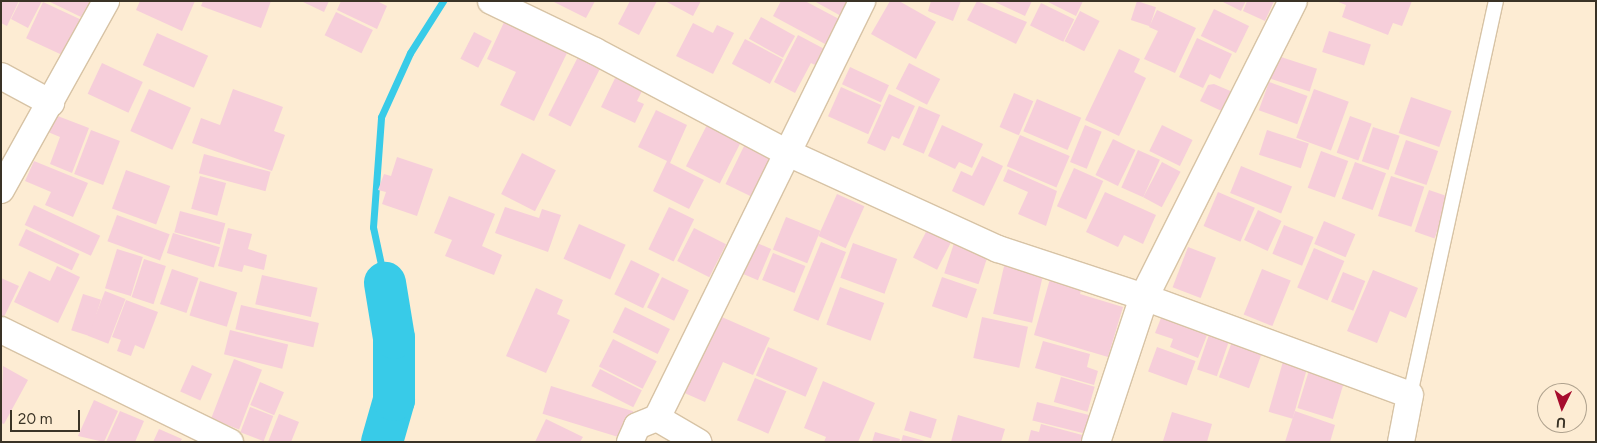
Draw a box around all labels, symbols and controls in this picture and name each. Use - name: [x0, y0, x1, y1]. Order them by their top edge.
- north arrow: [1537, 383, 1587, 433]
- scale bar: [12, 400, 82, 432]
- text: 20 m: [18, 410, 52, 428]
- text: U: [1555, 414, 1567, 431]

